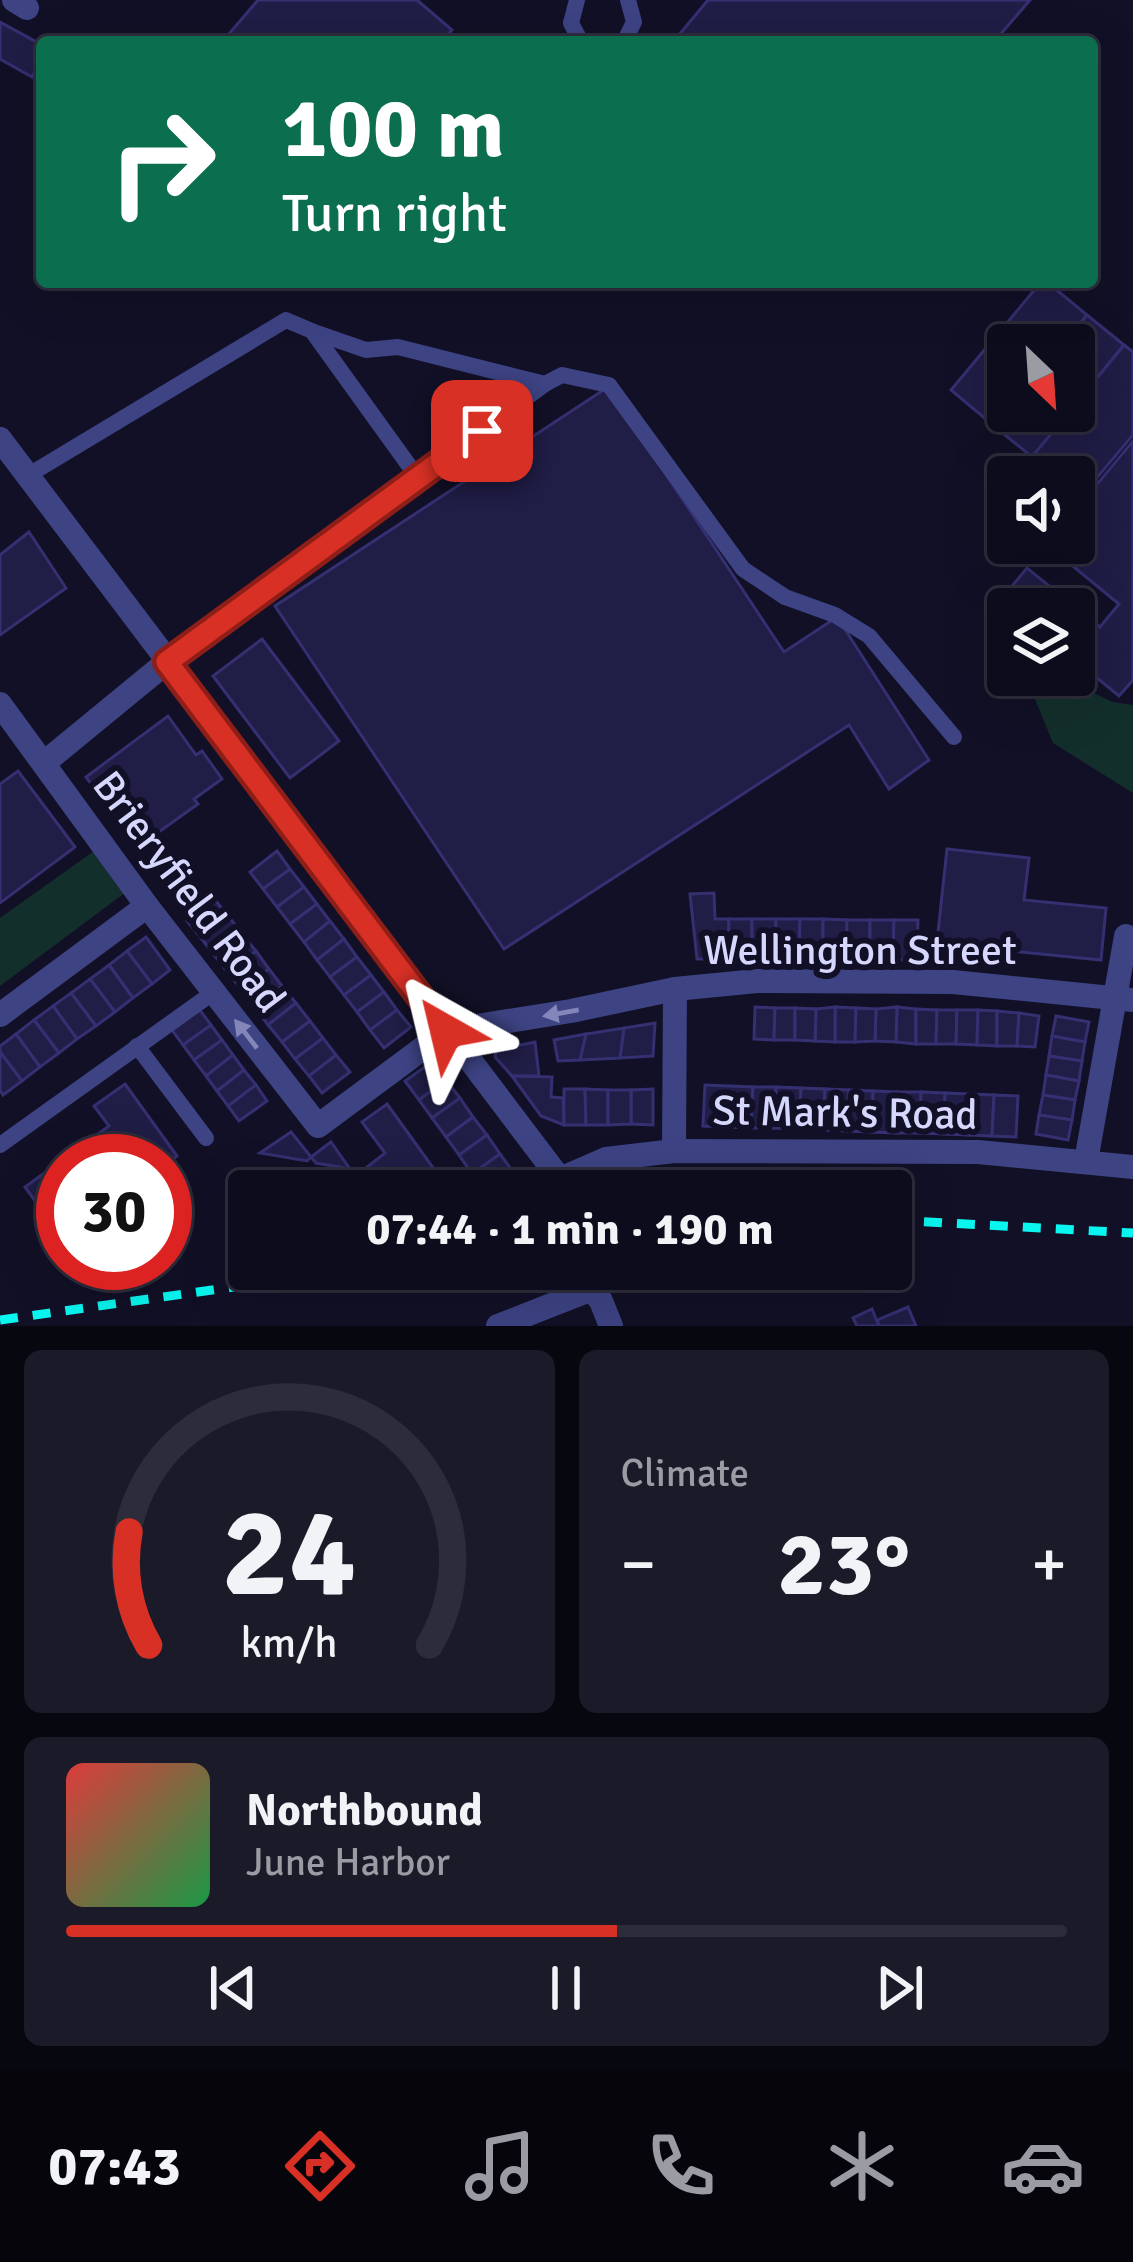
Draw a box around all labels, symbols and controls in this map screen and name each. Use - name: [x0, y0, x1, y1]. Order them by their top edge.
- text: 100 m: [282, 77, 504, 181]
- icon: right: [84, 84, 240, 240]
- text: Turn right: [282, 180, 507, 247]
- north arrow: [987, 324, 1095, 432]
- map controls: [987, 324, 1095, 696]
- pin: [431, 380, 533, 482]
- icon: arrive: [449, 398, 515, 464]
- button: sound: [987, 456, 1095, 564]
- button: layers: [987, 588, 1095, 696]
- street label: Brieryfield Road: [82, 761, 296, 1023]
- street label: Wellington Street: [703, 925, 1017, 976]
- position arrow: [383, 968, 509, 1094]
- one-way arrow: [542, 1003, 579, 1022]
- one-way arrow: [235, 1018, 259, 1050]
- street label: St Mark's Road: [712, 1085, 978, 1141]
- speed limit sign: 30: [36, 1134, 192, 1290]
- text: 07:44 · 1 min · 190 m: [366, 1202, 774, 1257]
- text: Climate: [621, 1449, 749, 1497]
- text: 24: [222, 1477, 357, 1630]
- text: 23°: [777, 1509, 910, 1620]
- text: −: [621, 1524, 656, 1605]
- text: +: [1031, 1524, 1067, 1605]
- text: km/h: [241, 1616, 338, 1669]
- text: Northbound: [246, 1783, 483, 1838]
- text: June Harbor: [246, 1838, 450, 1886]
- icon: previous: [200, 1955, 266, 2021]
- icon: pause: [533, 1955, 599, 2021]
- icon: next: [867, 1955, 933, 2021]
- icon: directions: [278, 2124, 362, 2208]
- icon: music: [458, 2124, 542, 2208]
- icon: phone: [639, 2124, 723, 2208]
- icon: climate: [820, 2124, 904, 2208]
- icon: car: [1001, 2124, 1085, 2208]
- text: 07:43: [48, 2133, 181, 2200]

